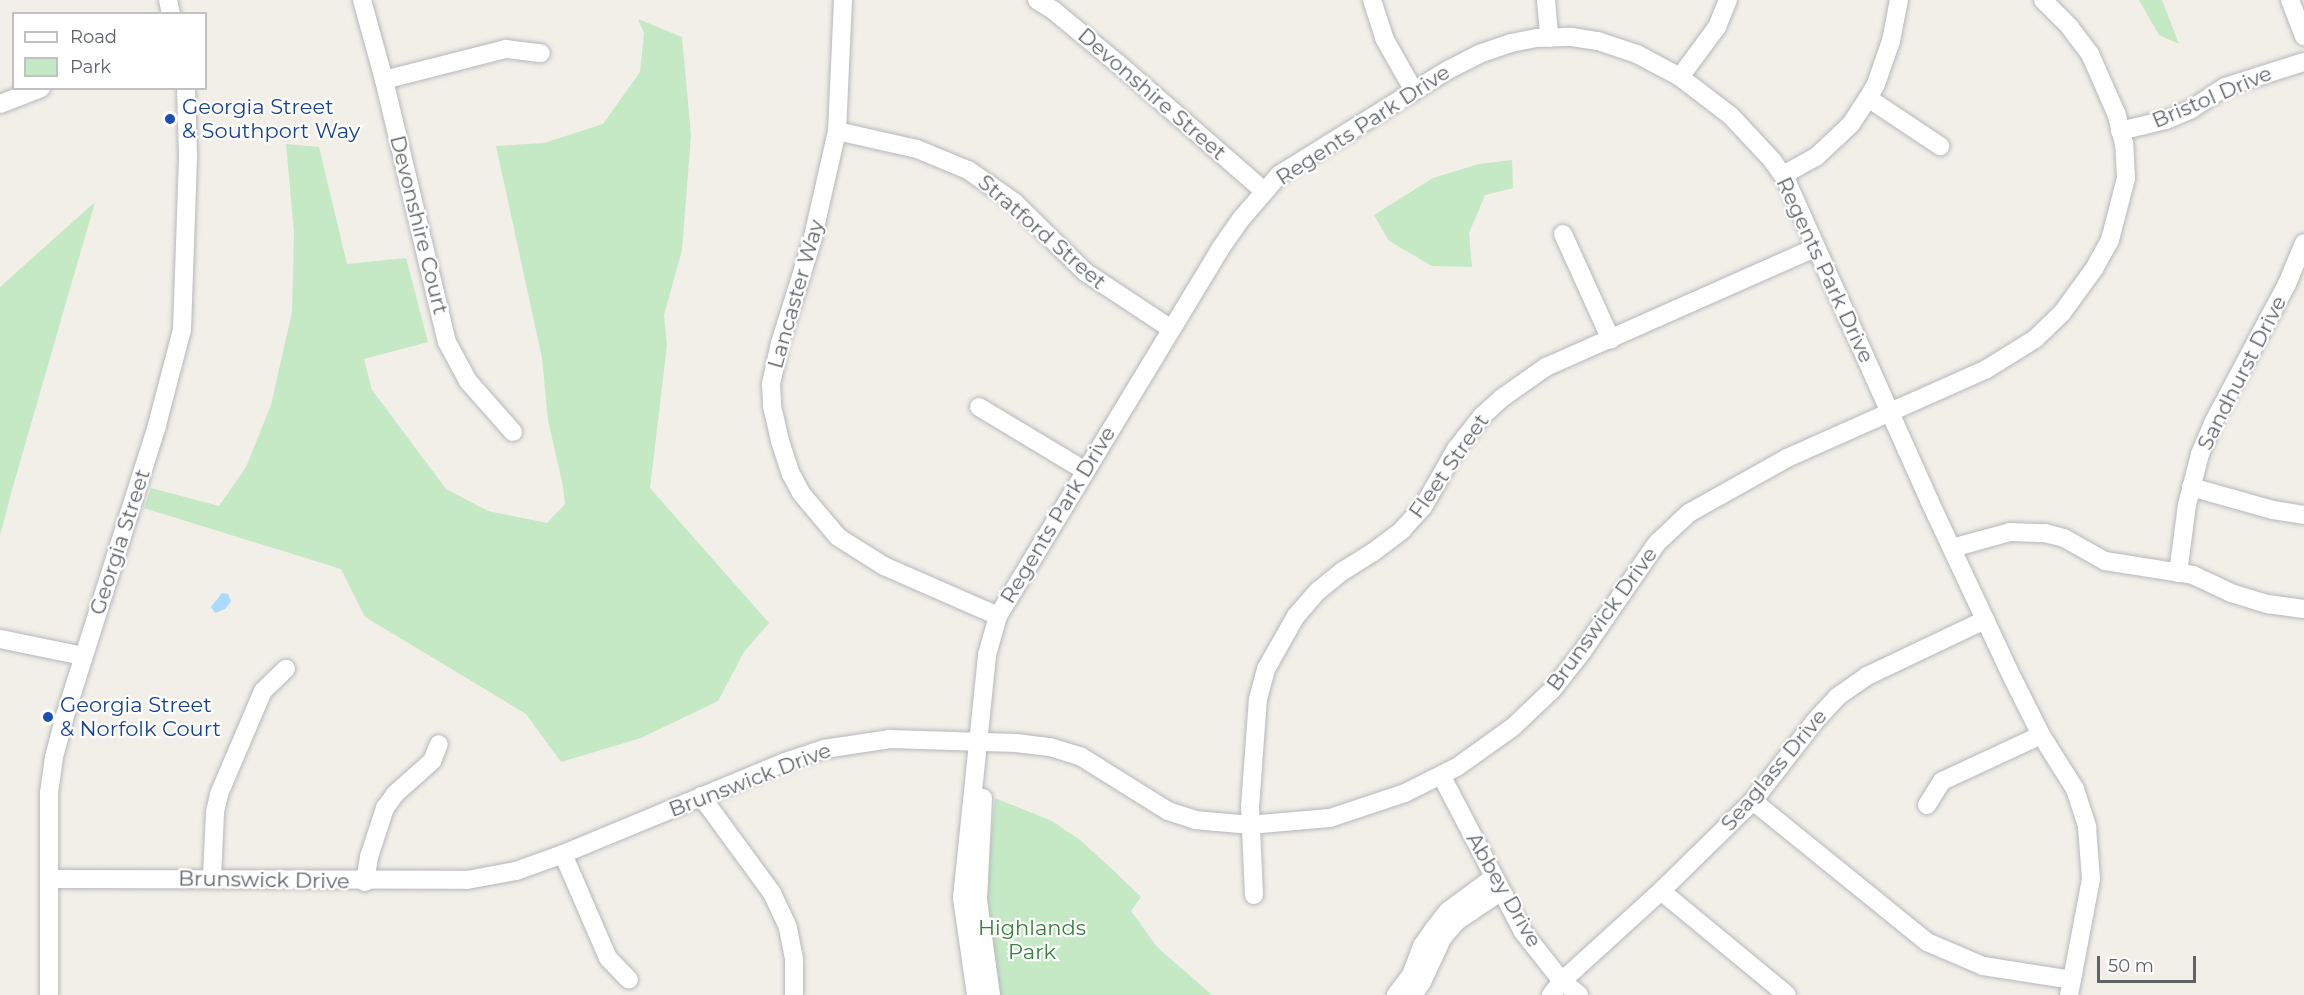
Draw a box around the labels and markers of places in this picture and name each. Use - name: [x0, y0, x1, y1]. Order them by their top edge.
- place label: Georgia Street & Southport Way: [182, 94, 360, 144]
- marker: Georgia Street & Southport Way: [163, 112, 177, 126]
- place label: Georgia Street & Norfolk Court: [60, 692, 221, 742]
- marker: Georgia Street & Norfolk Court: [41, 710, 55, 724]

